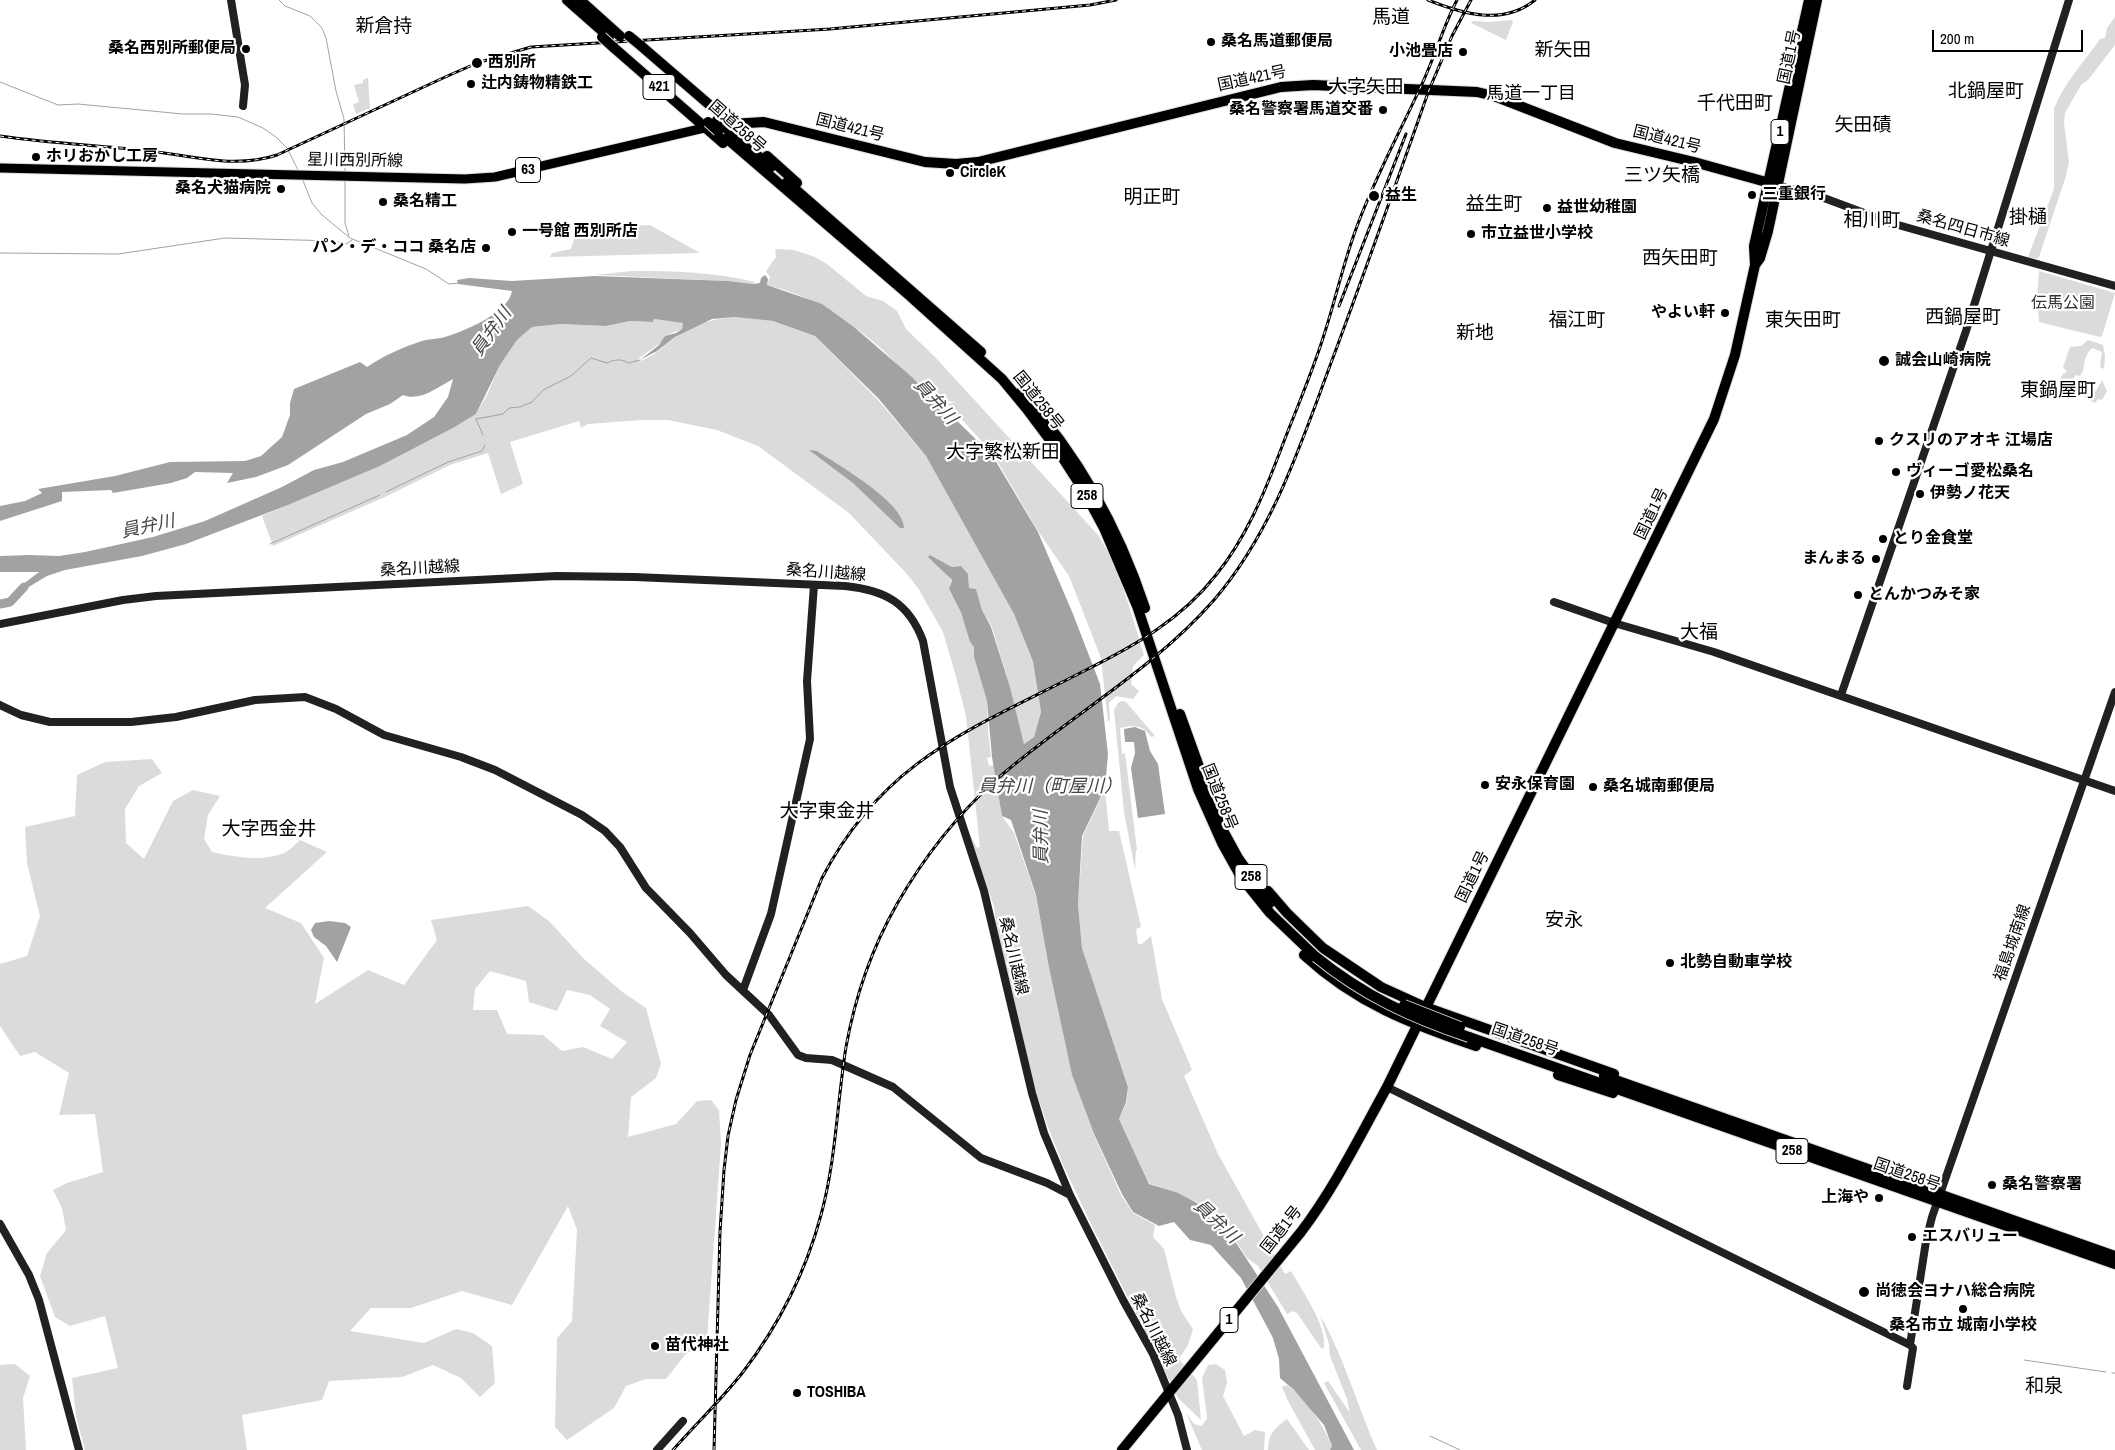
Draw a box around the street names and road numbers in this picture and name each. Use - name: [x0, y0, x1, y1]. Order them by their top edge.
- street label: 国道1号: [1775, 28, 1805, 86]
- street label: 国道421号: [1216, 62, 1288, 96]
- road number: 421: [643, 74, 675, 100]
- street label: 国道258号: [704, 97, 770, 157]
- street label: 国道421号: [814, 110, 886, 146]
- road number: 1: [1771, 120, 1789, 144]
- street label: 国道421号: [1631, 122, 1703, 158]
- street label: 星川西別所線: [307, 151, 403, 171]
- road number: 63: [516, 158, 540, 182]
- street label: 桑名四日市線: [1914, 207, 2012, 251]
- street label: 国道258号: [1009, 368, 1067, 434]
- road number: 258: [1071, 484, 1103, 508]
- street label: 国道1号: [1631, 485, 1673, 543]
- street label: 桑名川越線: [380, 557, 460, 581]
- street label: 桑名川越線: [785, 561, 867, 585]
- street label: 国道258号: [1197, 761, 1241, 833]
- street label: 国道1号: [1452, 848, 1494, 906]
- road number: 258: [1235, 864, 1267, 890]
- street label: 福島城南線: [1991, 902, 2035, 984]
- street label: 桑名川越線: [995, 915, 1031, 997]
- street label: 国道258号: [1489, 1020, 1561, 1060]
- road number: 258: [1776, 1138, 1808, 1164]
- street label: 国道258号: [1871, 1155, 1943, 1195]
- street label: 国道1号: [1257, 1202, 1307, 1258]
- street label: 桑名川越線: [1126, 1290, 1180, 1370]
- road number: 1: [1220, 1308, 1238, 1332]

